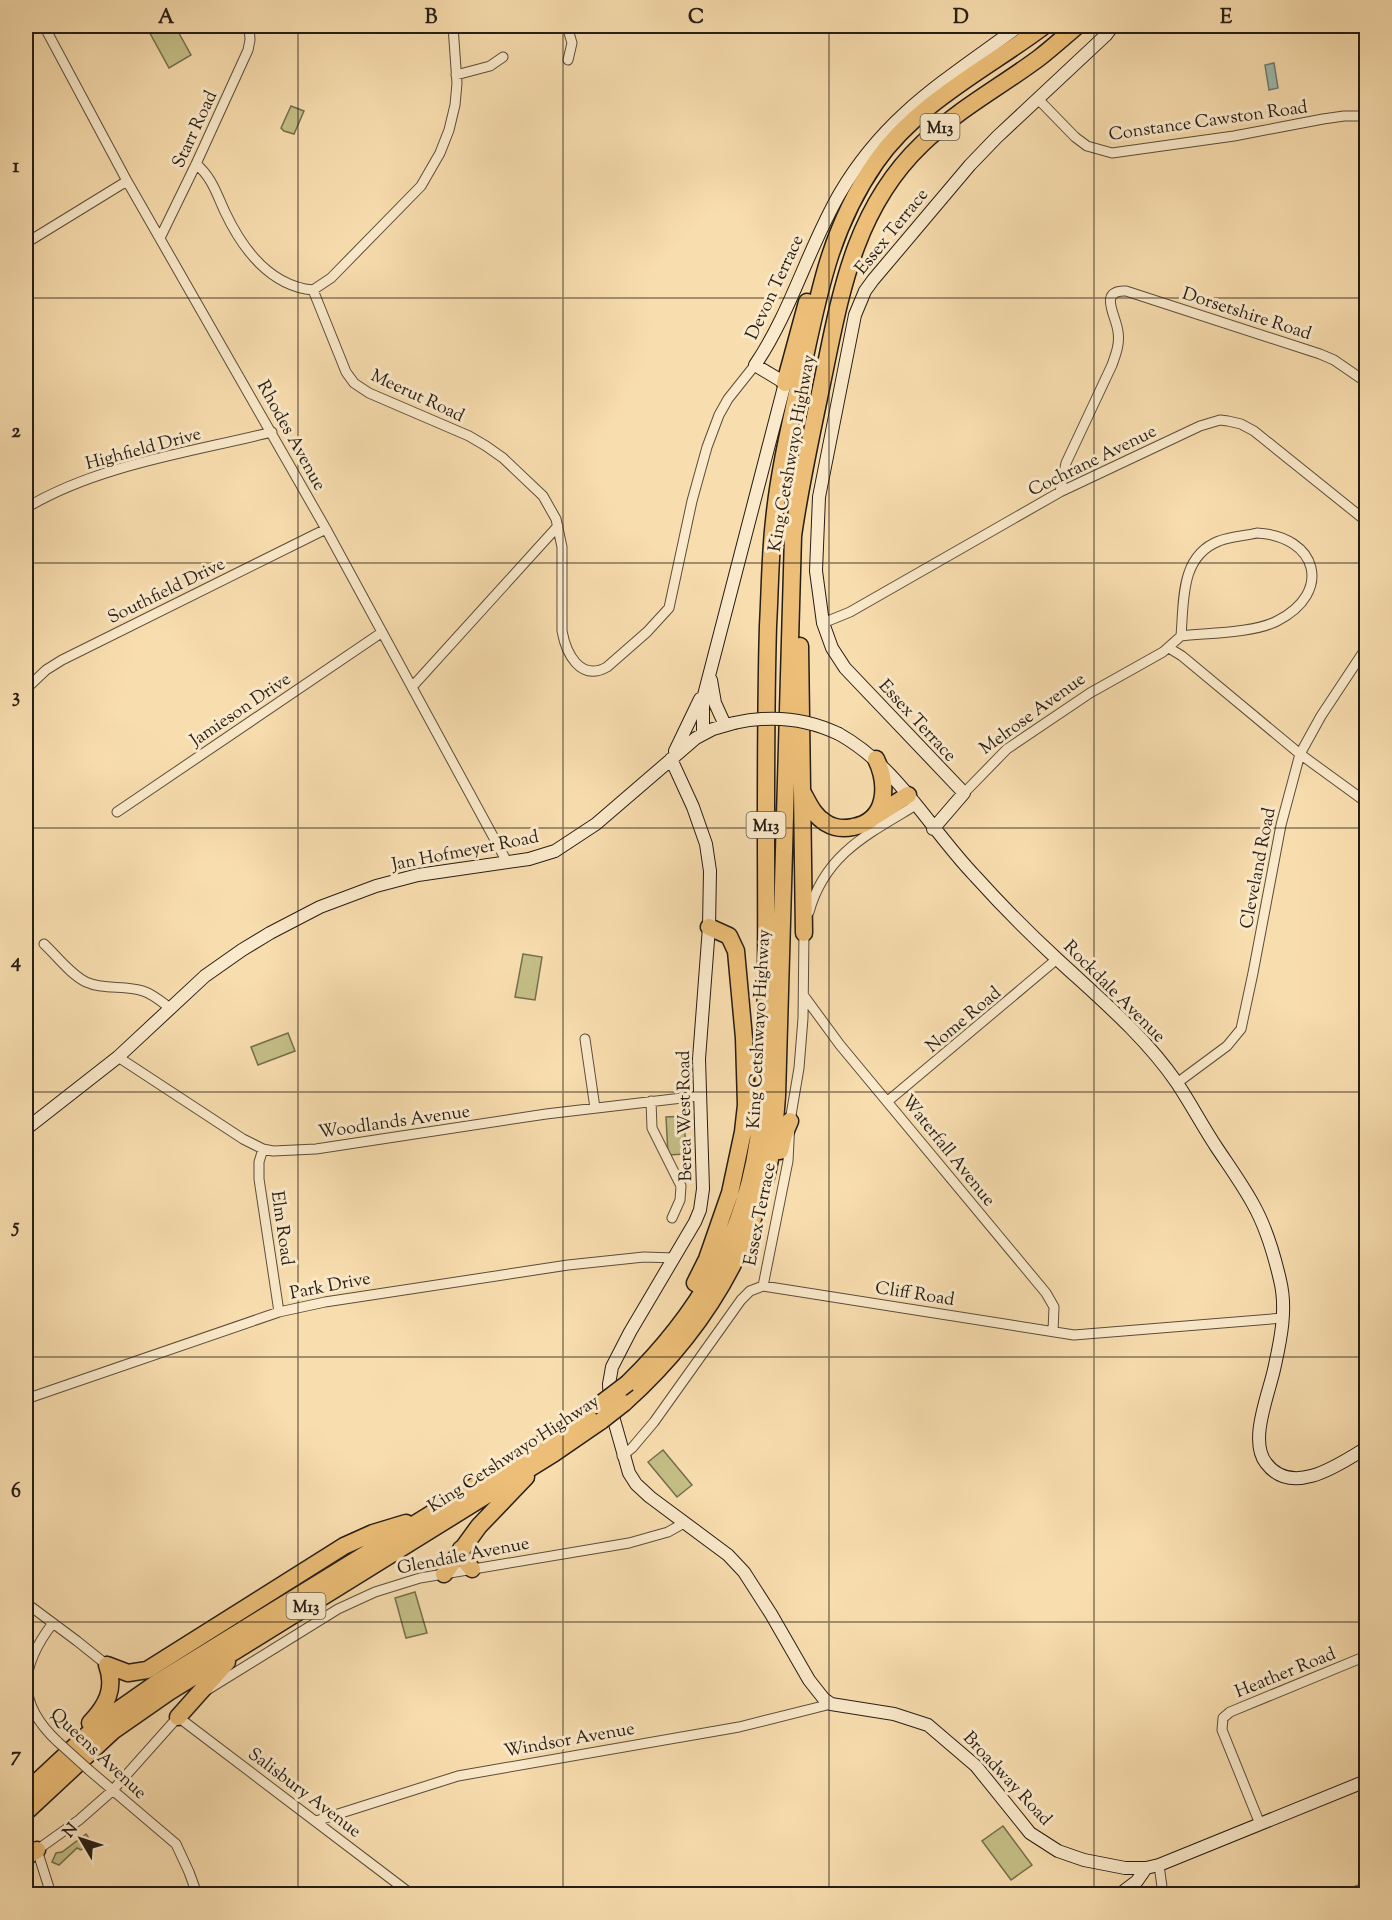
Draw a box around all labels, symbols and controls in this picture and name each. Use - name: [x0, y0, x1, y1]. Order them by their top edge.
- text: A: [158, 4, 175, 33]
- text: B: [425, 4, 438, 33]
- text: C: [688, 4, 704, 33]
- text: D: [953, 4, 969, 33]
- text: E: [1220, 4, 1233, 33]
- street label: Starr Road: [167, 87, 225, 173]
- street label: Constance Cawston Road: [1107, 95, 1309, 149]
- road number: M13: [920, 114, 960, 140]
- text: 1: [13, 153, 20, 182]
- street label: Essex Terrace: [850, 183, 936, 281]
- street label: Devon Terrace: [740, 231, 811, 345]
- street label: Dorsetshire Road: [1178, 282, 1314, 348]
- street label: King Cetshwayo Highway: [763, 353, 823, 554]
- street label: Meerut Road: [366, 364, 468, 430]
- street label: Rhodes Avenue: [249, 376, 331, 496]
- text: 2: [11, 418, 21, 447]
- street label: Cochrane Avenue: [1024, 419, 1162, 504]
- street label: Highfield Drive: [83, 422, 204, 478]
- street label: Southfield Drive: [104, 552, 230, 632]
- street label: Jamieson Drive: [185, 667, 297, 755]
- street label: Melrose Avenue: [975, 667, 1092, 762]
- street label: Essex Terrace: [871, 674, 962, 768]
- text: 3: [12, 683, 20, 712]
- street label: Cleveland Road: [1234, 806, 1283, 931]
- road number: M13: [746, 812, 786, 838]
- street label: Jan Hofmeyer Road: [389, 825, 541, 879]
- street label: King Cetshwayo Highway: [742, 929, 778, 1130]
- street label: Rockdale Avenue: [1057, 935, 1171, 1049]
- text: 4: [10, 948, 21, 977]
- street label: Nome Road: [921, 981, 1008, 1060]
- street label: Berea West Road: [672, 1050, 700, 1182]
- street label: Waterfall Avenue: [894, 1090, 1001, 1213]
- street label: Woodlands Avenue: [317, 1099, 472, 1147]
- street label: Essex Terrace: [738, 1161, 784, 1268]
- street label: Elm Road: [263, 1189, 299, 1267]
- text: 5: [11, 1213, 20, 1242]
- street label: Park Drive: [288, 1266, 373, 1308]
- street label: Cliff Road: [873, 1276, 956, 1314]
- street label: King Cetshwayo Highway: [423, 1389, 605, 1520]
- text: 6: [11, 1478, 21, 1507]
- street label: Glendale Avenue: [395, 1531, 532, 1583]
- road number: M13: [286, 1593, 326, 1619]
- street label: Heather Road: [1231, 1642, 1340, 1706]
- street label: Queens Avenue: [43, 1703, 152, 1806]
- street label: Windsor Avenue: [502, 1717, 637, 1765]
- street label: Broadway Road: [956, 1726, 1057, 1832]
- text: 7: [11, 1742, 22, 1771]
- street label: Salisbury Avenue: [242, 1742, 366, 1845]
- north arrow: [51, 1809, 111, 1869]
- text: N: [58, 1819, 84, 1843]

